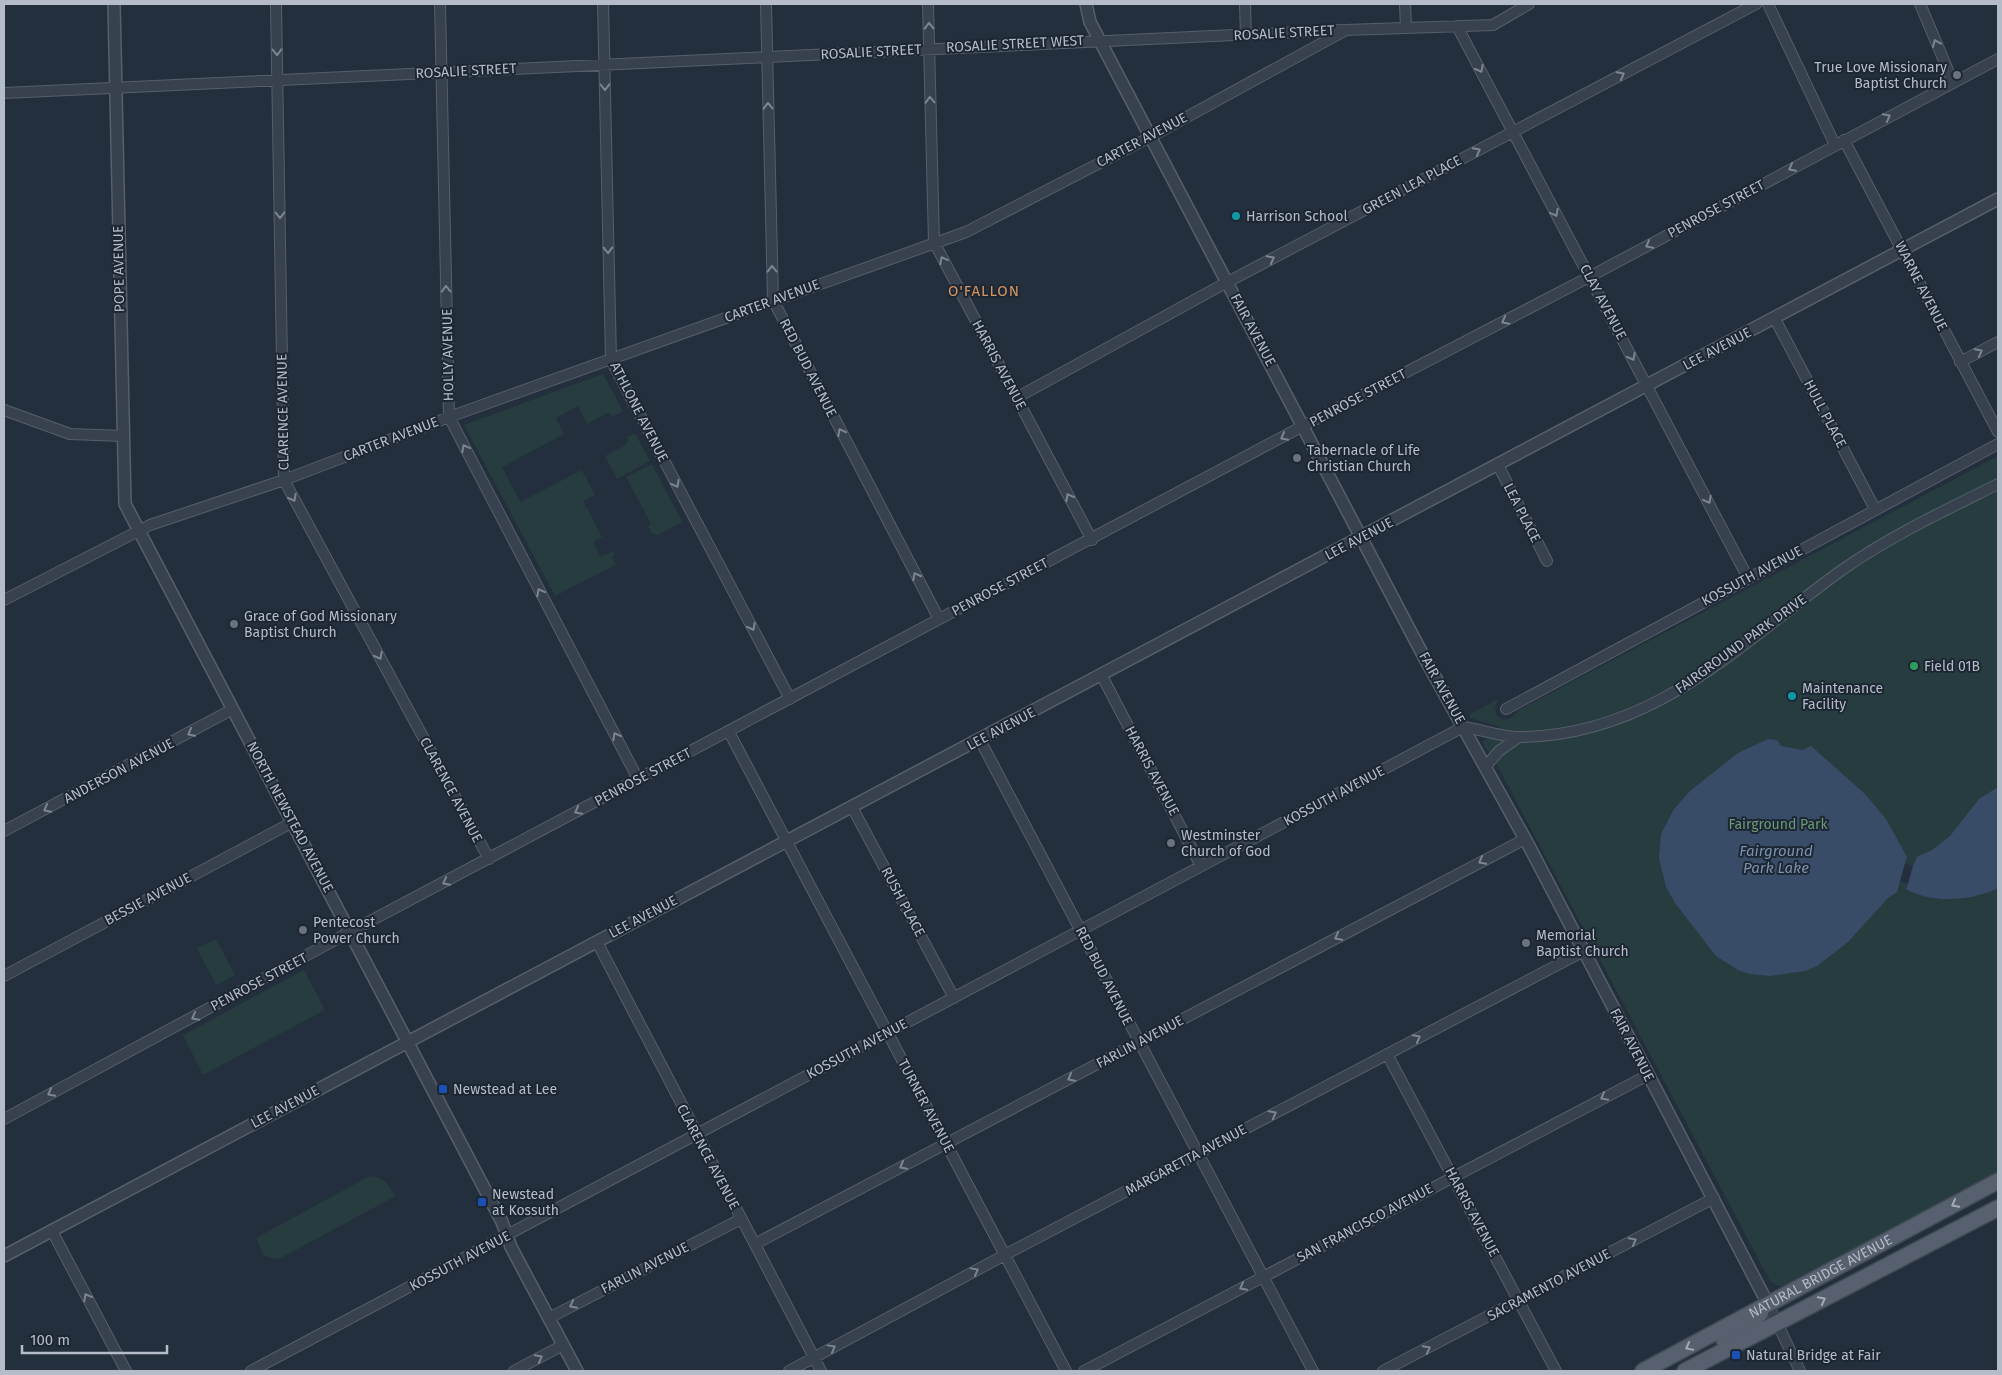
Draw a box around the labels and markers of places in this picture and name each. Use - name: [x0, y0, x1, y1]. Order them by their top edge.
- place label: True Love Missionary Baptist Church: [1814, 59, 1947, 92]
- marker: True Love Missionary Baptist Church: [1951, 69, 1963, 81]
- place label: Harrison School: [1246, 208, 1348, 225]
- marker: Harrison School: [1230, 210, 1242, 222]
- place label: Tabernacle of Life Christian Church: [1307, 442, 1420, 475]
- marker: Tabernacle of Life Christian Church: [1291, 452, 1303, 464]
- place label: Grace of God Missionary Baptist Church: [244, 608, 397, 641]
- marker: Grace of God Missionary Baptist Church: [228, 618, 240, 630]
- place label: Field 01B: [1924, 658, 1980, 675]
- marker: Field 01B: [1908, 660, 1920, 672]
- place label: Maintenance Facility: [1802, 680, 1883, 713]
- marker: Maintenance Facility: [1786, 690, 1798, 702]
- place label: Westminster Church of God: [1181, 827, 1271, 860]
- marker: Westminster Church of God: [1165, 837, 1177, 849]
- place label: Pentecost Power Church: [313, 914, 400, 947]
- marker: Pentecost Power Church: [297, 924, 309, 936]
- place label: Memorial Baptist Church: [1536, 927, 1629, 960]
- marker: Memorial Baptist Church: [1520, 937, 1532, 949]
- place label: Newstead at Lee: [453, 1081, 557, 1098]
- marker: Newstead at Lee: [437, 1083, 449, 1095]
- place label: Newstead at Kossuth: [492, 1186, 559, 1219]
- marker: Newstead at Kossuth: [476, 1196, 488, 1208]
- place label: Natural Bridge at Fair: [1746, 1347, 1881, 1364]
- marker: Natural Bridge at Fair: [1730, 1349, 1742, 1361]

